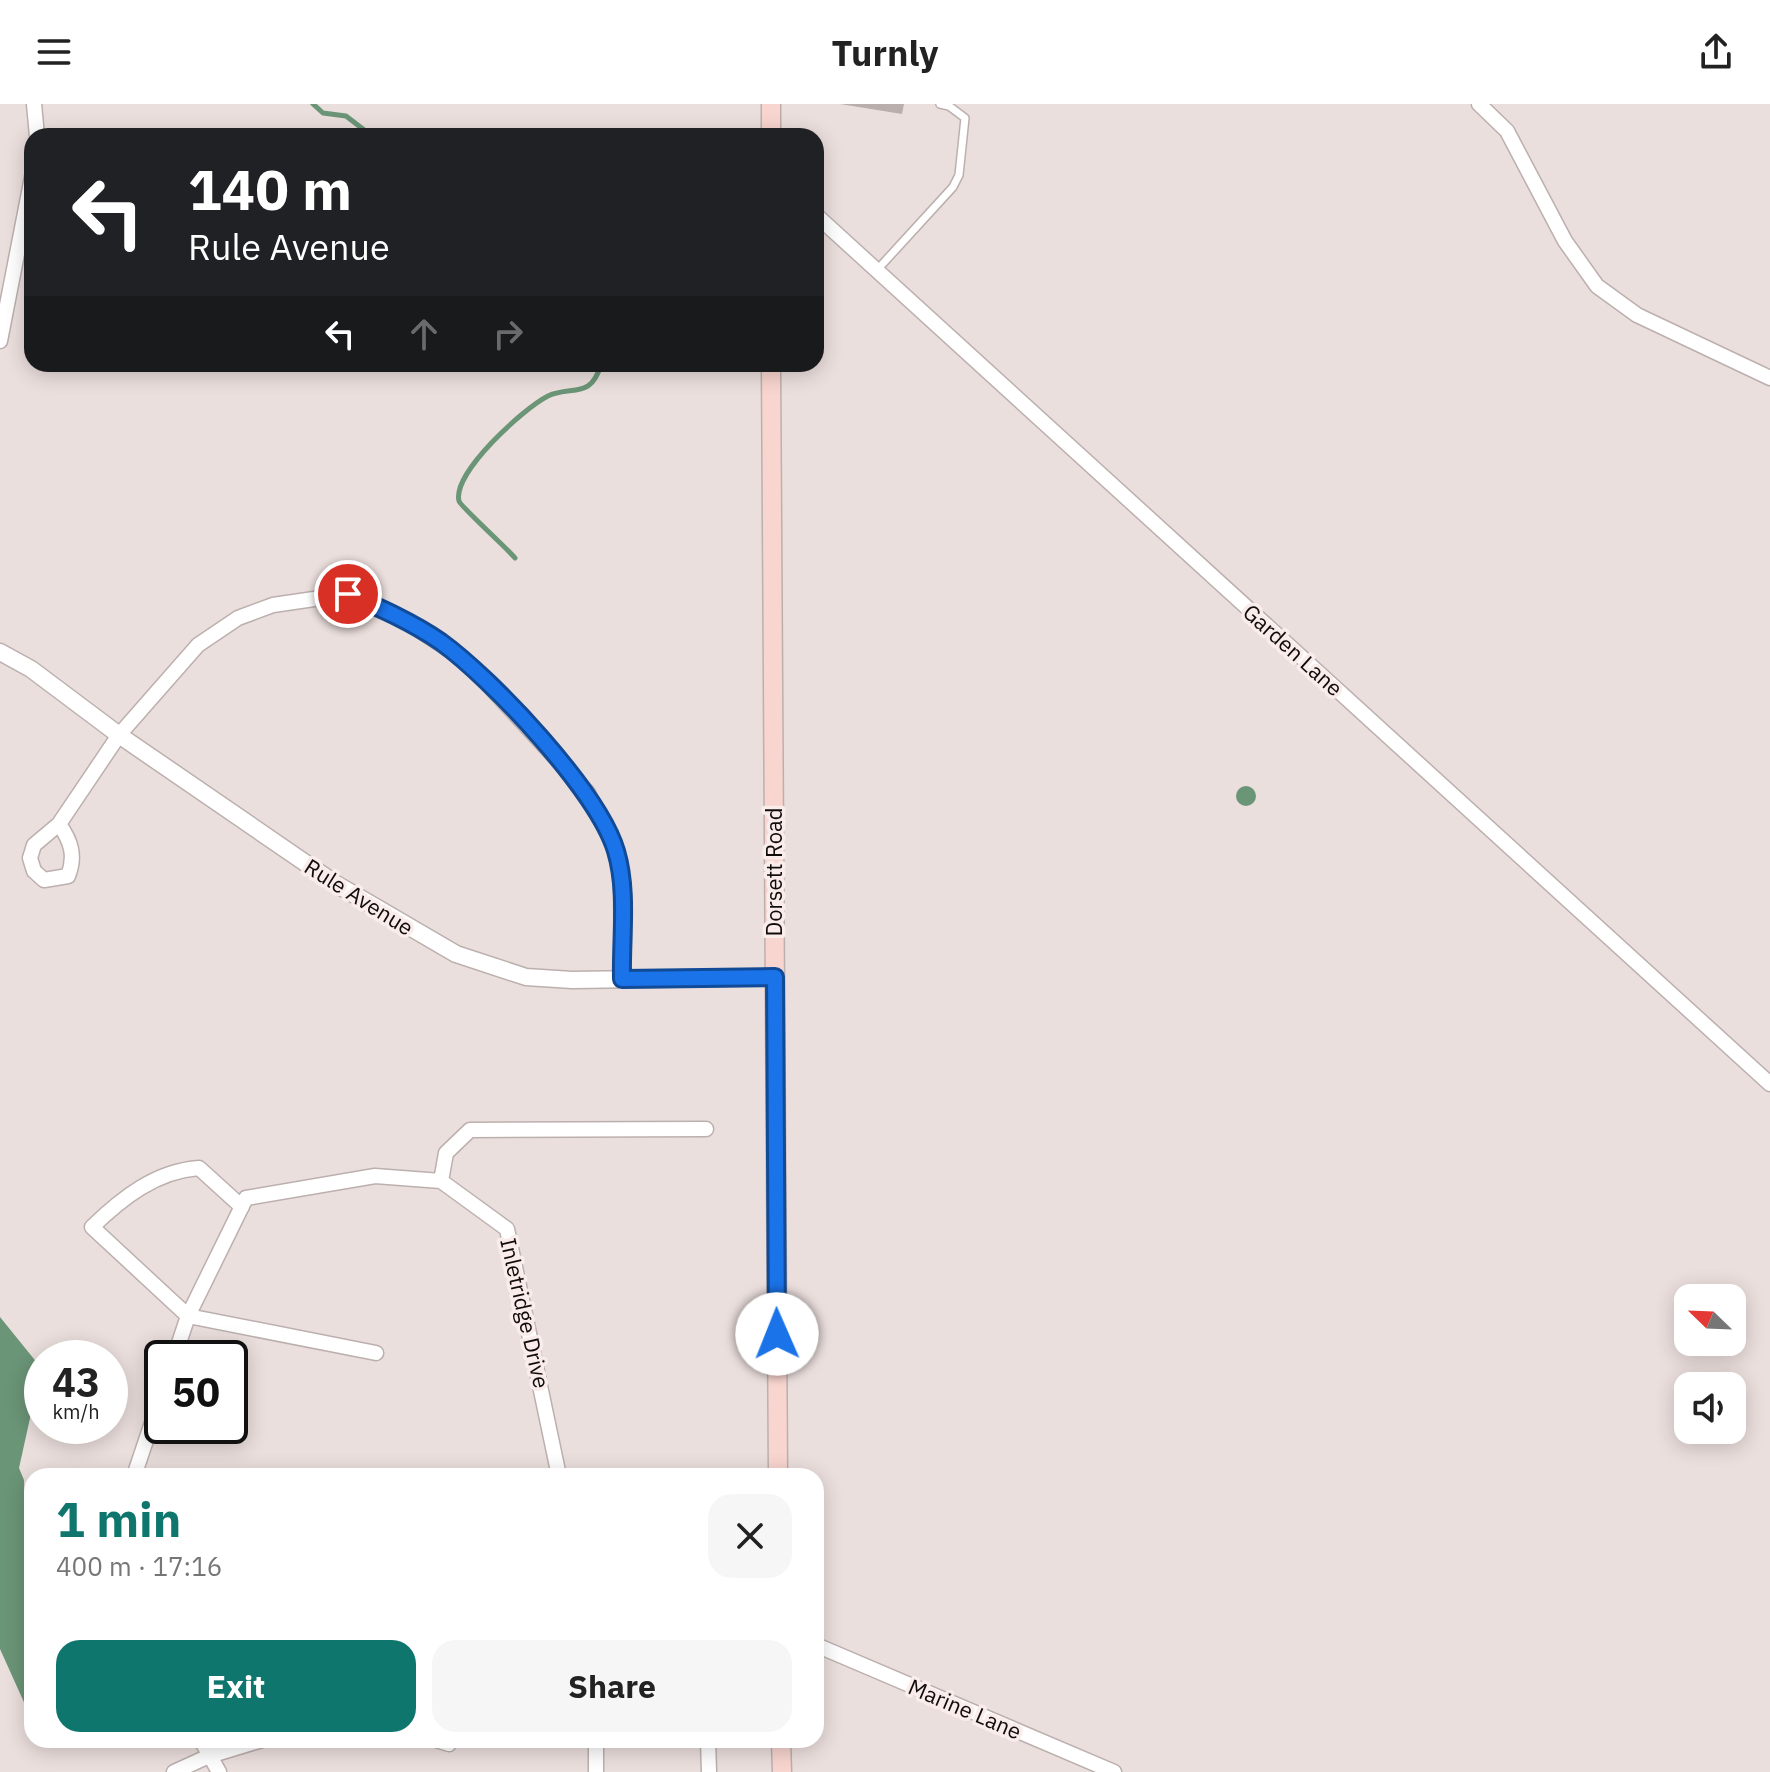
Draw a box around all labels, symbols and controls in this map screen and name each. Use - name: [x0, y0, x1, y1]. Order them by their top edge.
- text: Turnly: [832, 29, 938, 76]
- icon: menu: [32, 30, 76, 74]
- icon: share: [1694, 30, 1738, 74]
- text: 140 m: [188, 153, 352, 225]
- icon: left: [56, 160, 160, 264]
- text: Rule Avenue: [188, 223, 390, 270]
- icon: left: [318, 312, 362, 356]
- icon: ahead: [402, 312, 446, 356]
- icon: right: [486, 312, 530, 356]
- pin: [314, 560, 382, 628]
- icon: arrive: [326, 572, 370, 616]
- street label: Garden Lane: [1237, 597, 1349, 702]
- street label: Dorsett Road: [759, 808, 788, 936]
- street label: Rule Avenue: [299, 852, 419, 942]
- street label: Inletridge Drive: [494, 1235, 557, 1391]
- north arrow: [1674, 1284, 1746, 1356]
- map controls: [1674, 1284, 1746, 1444]
- position arrow: [735, 1292, 819, 1376]
- speed limit sign: 50: [144, 1340, 248, 1444]
- text: 43: [52, 1356, 100, 1408]
- button: sound: [1674, 1372, 1746, 1444]
- text: km/h: [52, 1398, 100, 1425]
- text: 1 min: [56, 1488, 181, 1550]
- button: close: [708, 1494, 792, 1578]
- text: 400 m · 17:16: [56, 1549, 222, 1583]
- button: Exit: [56, 1640, 416, 1732]
- button: Share: [432, 1640, 792, 1732]
- street label: Marine Lane: [904, 1672, 1026, 1745]

